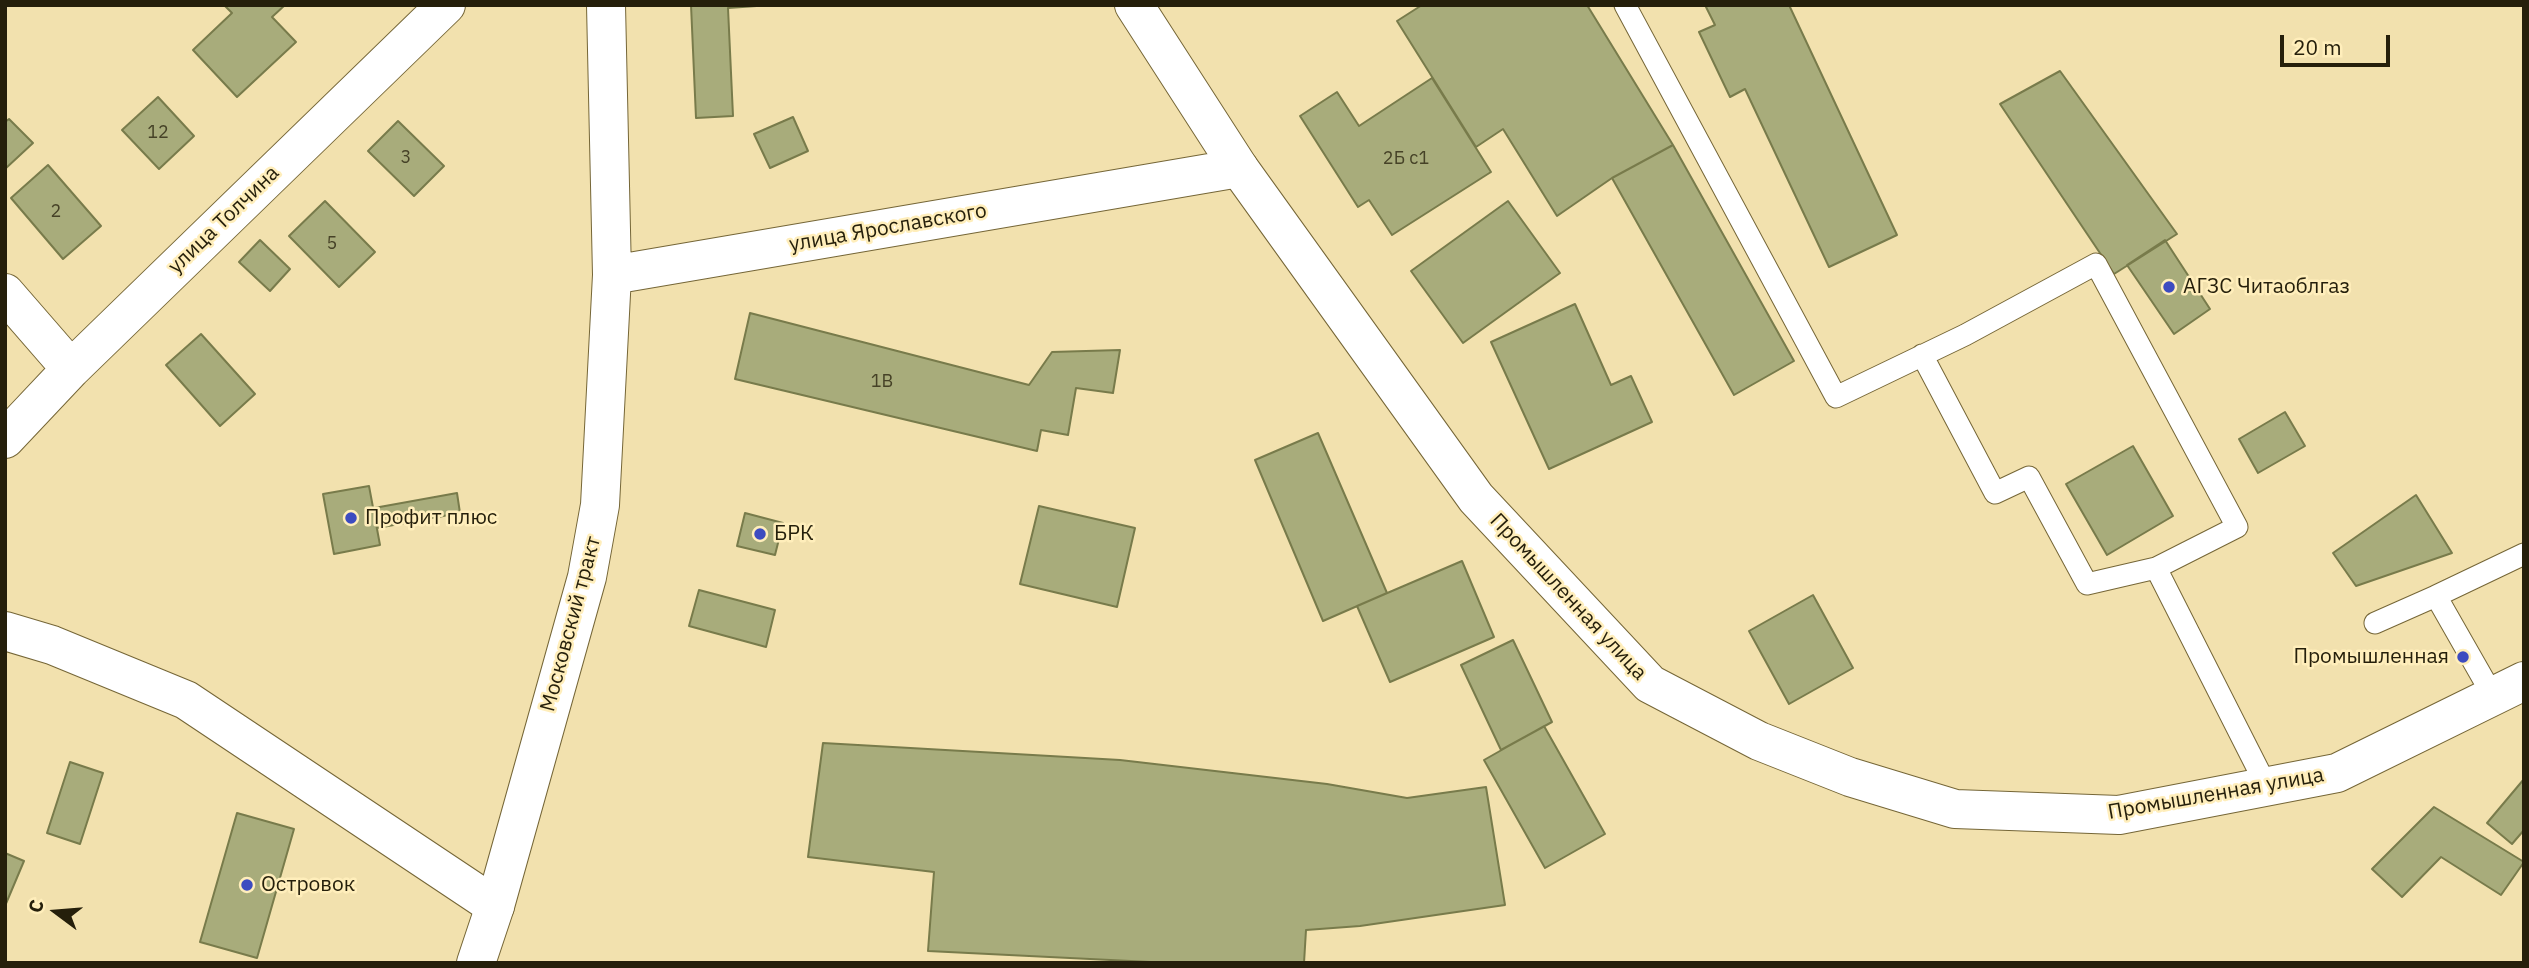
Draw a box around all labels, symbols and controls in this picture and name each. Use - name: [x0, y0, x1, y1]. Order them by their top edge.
- scale bar: [2284, 21, 2394, 65]
- text: 20 m: [2293, 33, 2342, 61]
- house number: 12: [147, 122, 169, 144]
- house number: 3: [401, 147, 411, 169]
- house number: 2Б с1: [1383, 148, 1429, 170]
- street label: улица Толчина: [163, 161, 285, 279]
- street label: улица Ярославского: [787, 198, 989, 258]
- house number: 2: [51, 201, 61, 223]
- house number: 5: [327, 233, 337, 255]
- place label: АГЗС Читаоблгаз: [2183, 274, 2350, 300]
- marker: АГЗС Читаоблгаз: [2161, 279, 2177, 295]
- house number: 1В: [871, 371, 893, 393]
- place label: Профит плюс: [365, 505, 497, 531]
- street label: Промышленная улица: [1484, 508, 1652, 686]
- marker: Профит плюс: [343, 510, 359, 526]
- place label: БРК: [774, 521, 814, 547]
- marker: БРК: [752, 526, 768, 542]
- street label: Московский тракт: [535, 534, 607, 714]
- place label: Промышленная: [2293, 644, 2449, 670]
- marker: Промышленная: [2455, 649, 2471, 665]
- street label: Промышленная улица: [2106, 763, 2326, 825]
- place label: Островок: [261, 872, 355, 898]
- north arrow: [21, 877, 91, 947]
- marker: Островок: [239, 877, 255, 893]
- text: С: [23, 897, 49, 915]

